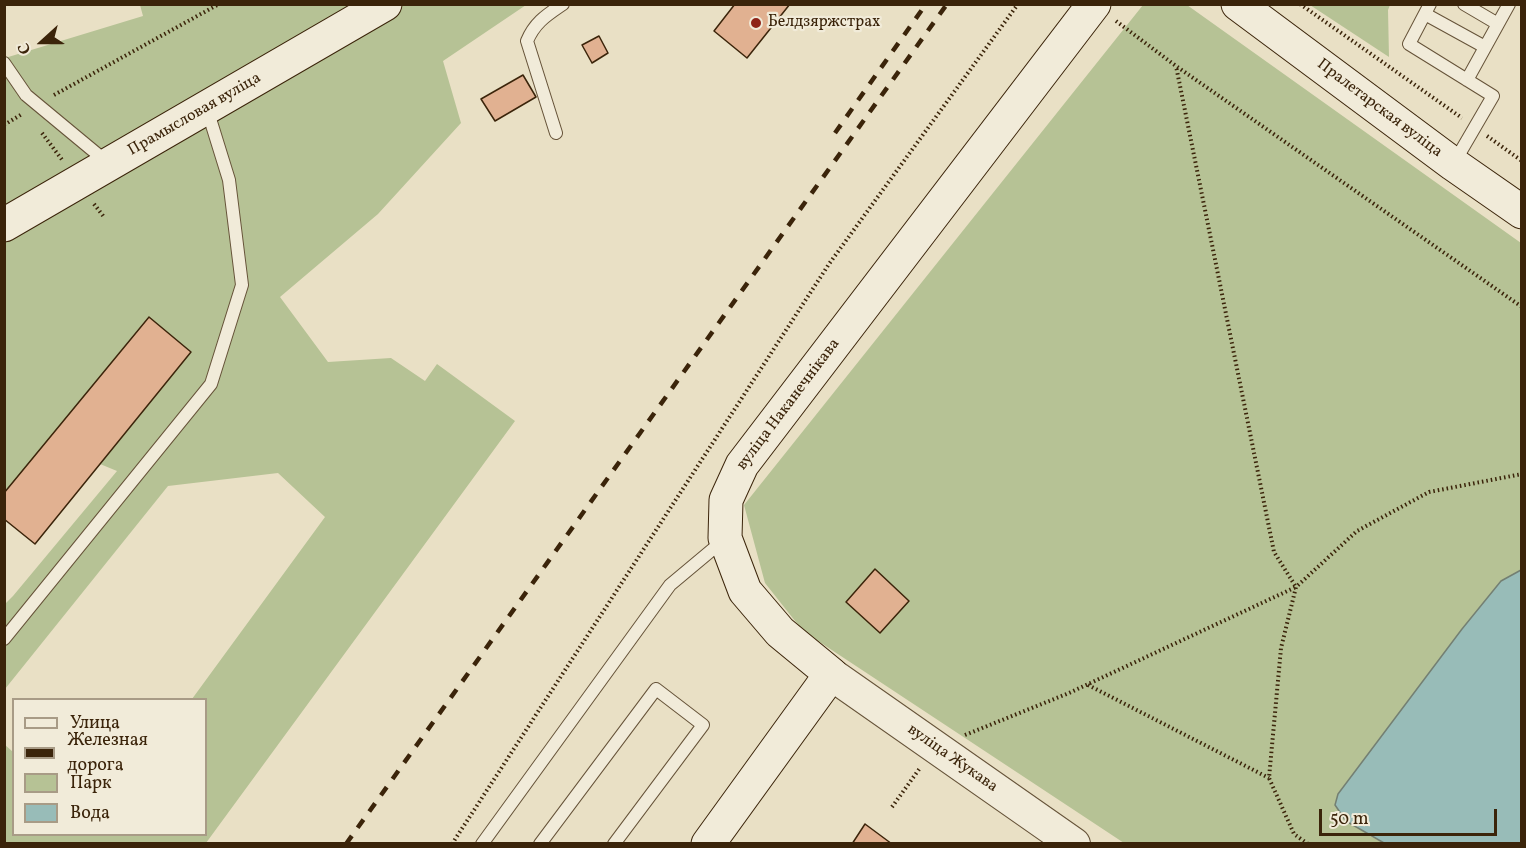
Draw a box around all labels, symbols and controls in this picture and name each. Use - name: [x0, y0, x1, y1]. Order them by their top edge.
- north arrow: [12, 12, 72, 72]
- place label: Белдзяржстрах: [768, 13, 880, 33]
- marker: Белдзяржстрах: [749, 16, 763, 30]
- text: С: [13, 40, 37, 57]
- street label: Пралетарская вуліца: [1312, 56, 1446, 162]
- street label: Прамысловая вуліца: [125, 69, 265, 161]
- street label: вуліца Наканечнікава: [733, 335, 845, 475]
- legend: [12, 698, 207, 836]
- text: Улица: [70, 711, 120, 736]
- street label: вуліца Жукава: [903, 721, 1001, 797]
- text: Железная дорога: [67, 728, 148, 778]
- text: Парк: [70, 771, 112, 796]
- scale bar: [1322, 797, 1500, 835]
- text: Вода: [70, 801, 110, 826]
- text: 50 m: [1330, 807, 1369, 832]

